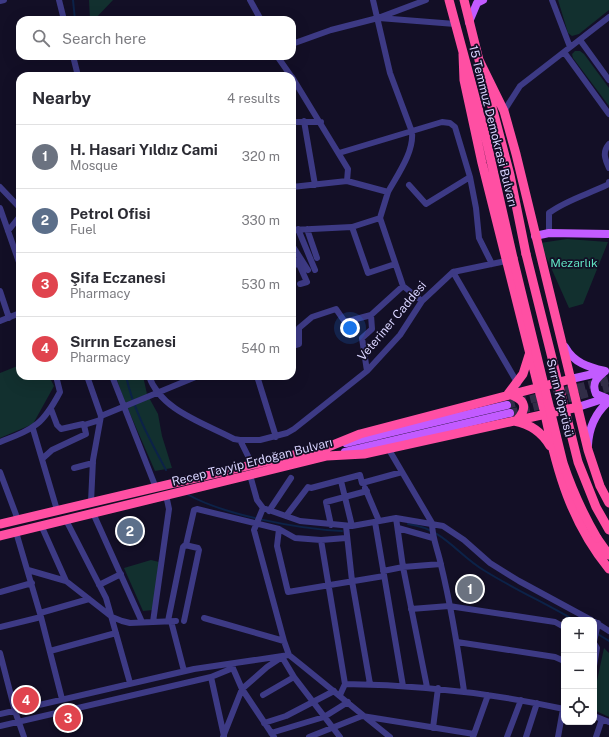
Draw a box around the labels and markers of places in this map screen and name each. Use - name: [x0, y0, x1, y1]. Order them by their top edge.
- pin: 2: [117, 516, 143, 546]
- pin: 1: [457, 574, 483, 604]
- pin: 4: [13, 685, 39, 715]
- pin: 3: [55, 703, 81, 733]

